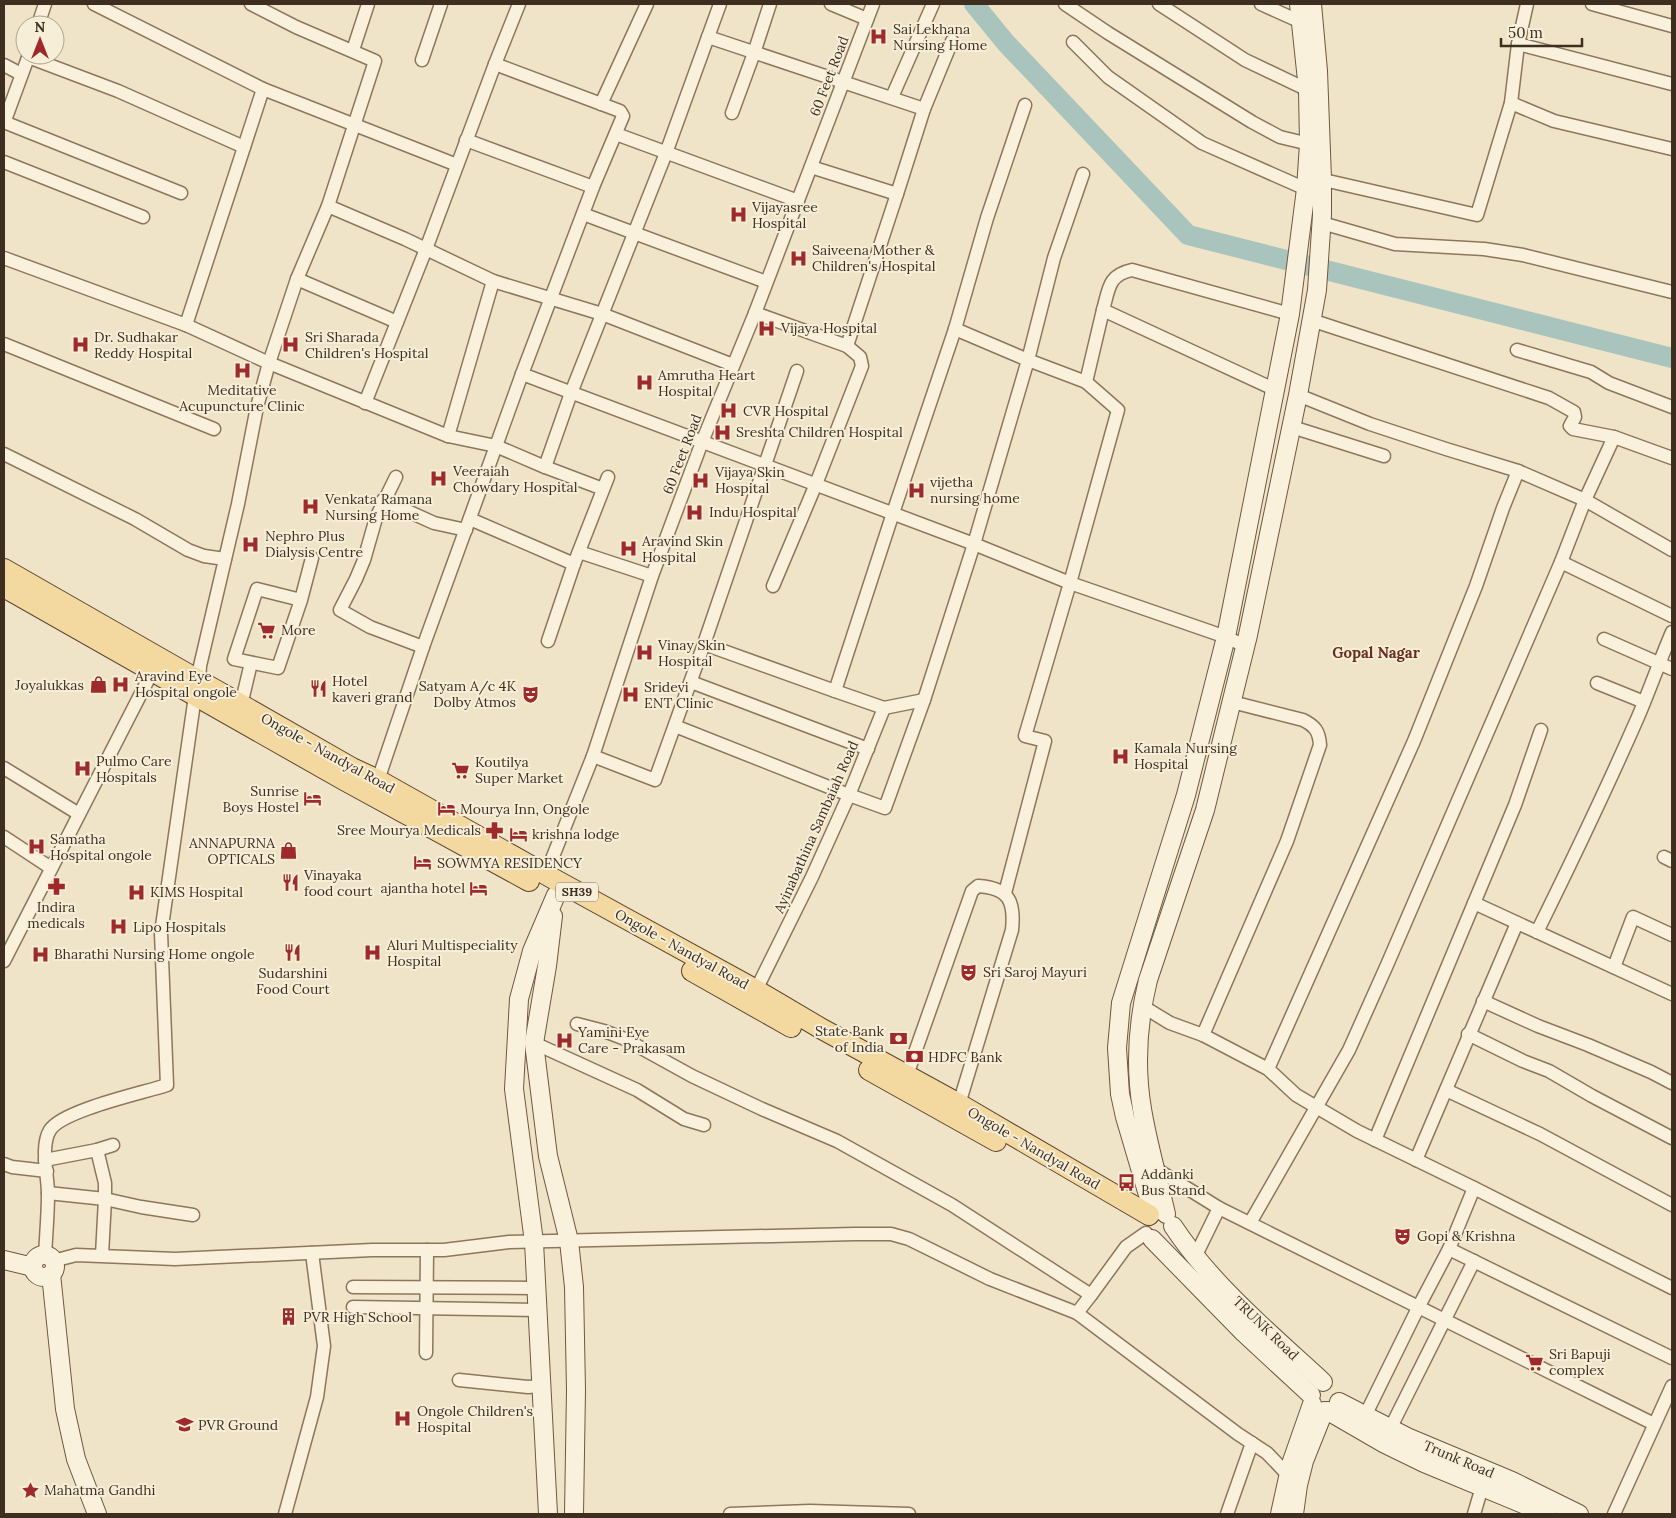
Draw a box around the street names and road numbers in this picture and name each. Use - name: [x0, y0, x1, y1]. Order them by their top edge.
- street label: 60 Feet Road: [805, 33, 853, 119]
- street label: 60 Feet Road: [658, 411, 706, 497]
- street label: Ongole - Nandyal Road: [258, 709, 398, 797]
- street label: Ayinabathina Sambaiah Road: [769, 738, 862, 917]
- road number: SH39: [556, 882, 598, 902]
- street label: Ongole - Nandyal Road: [612, 905, 752, 993]
- street label: Ongole - Nandyal Road: [964, 1103, 1104, 1193]
- street label: TRUNK Road: [1229, 1292, 1303, 1364]
- street label: Trunk Road: [1421, 1436, 1497, 1482]

